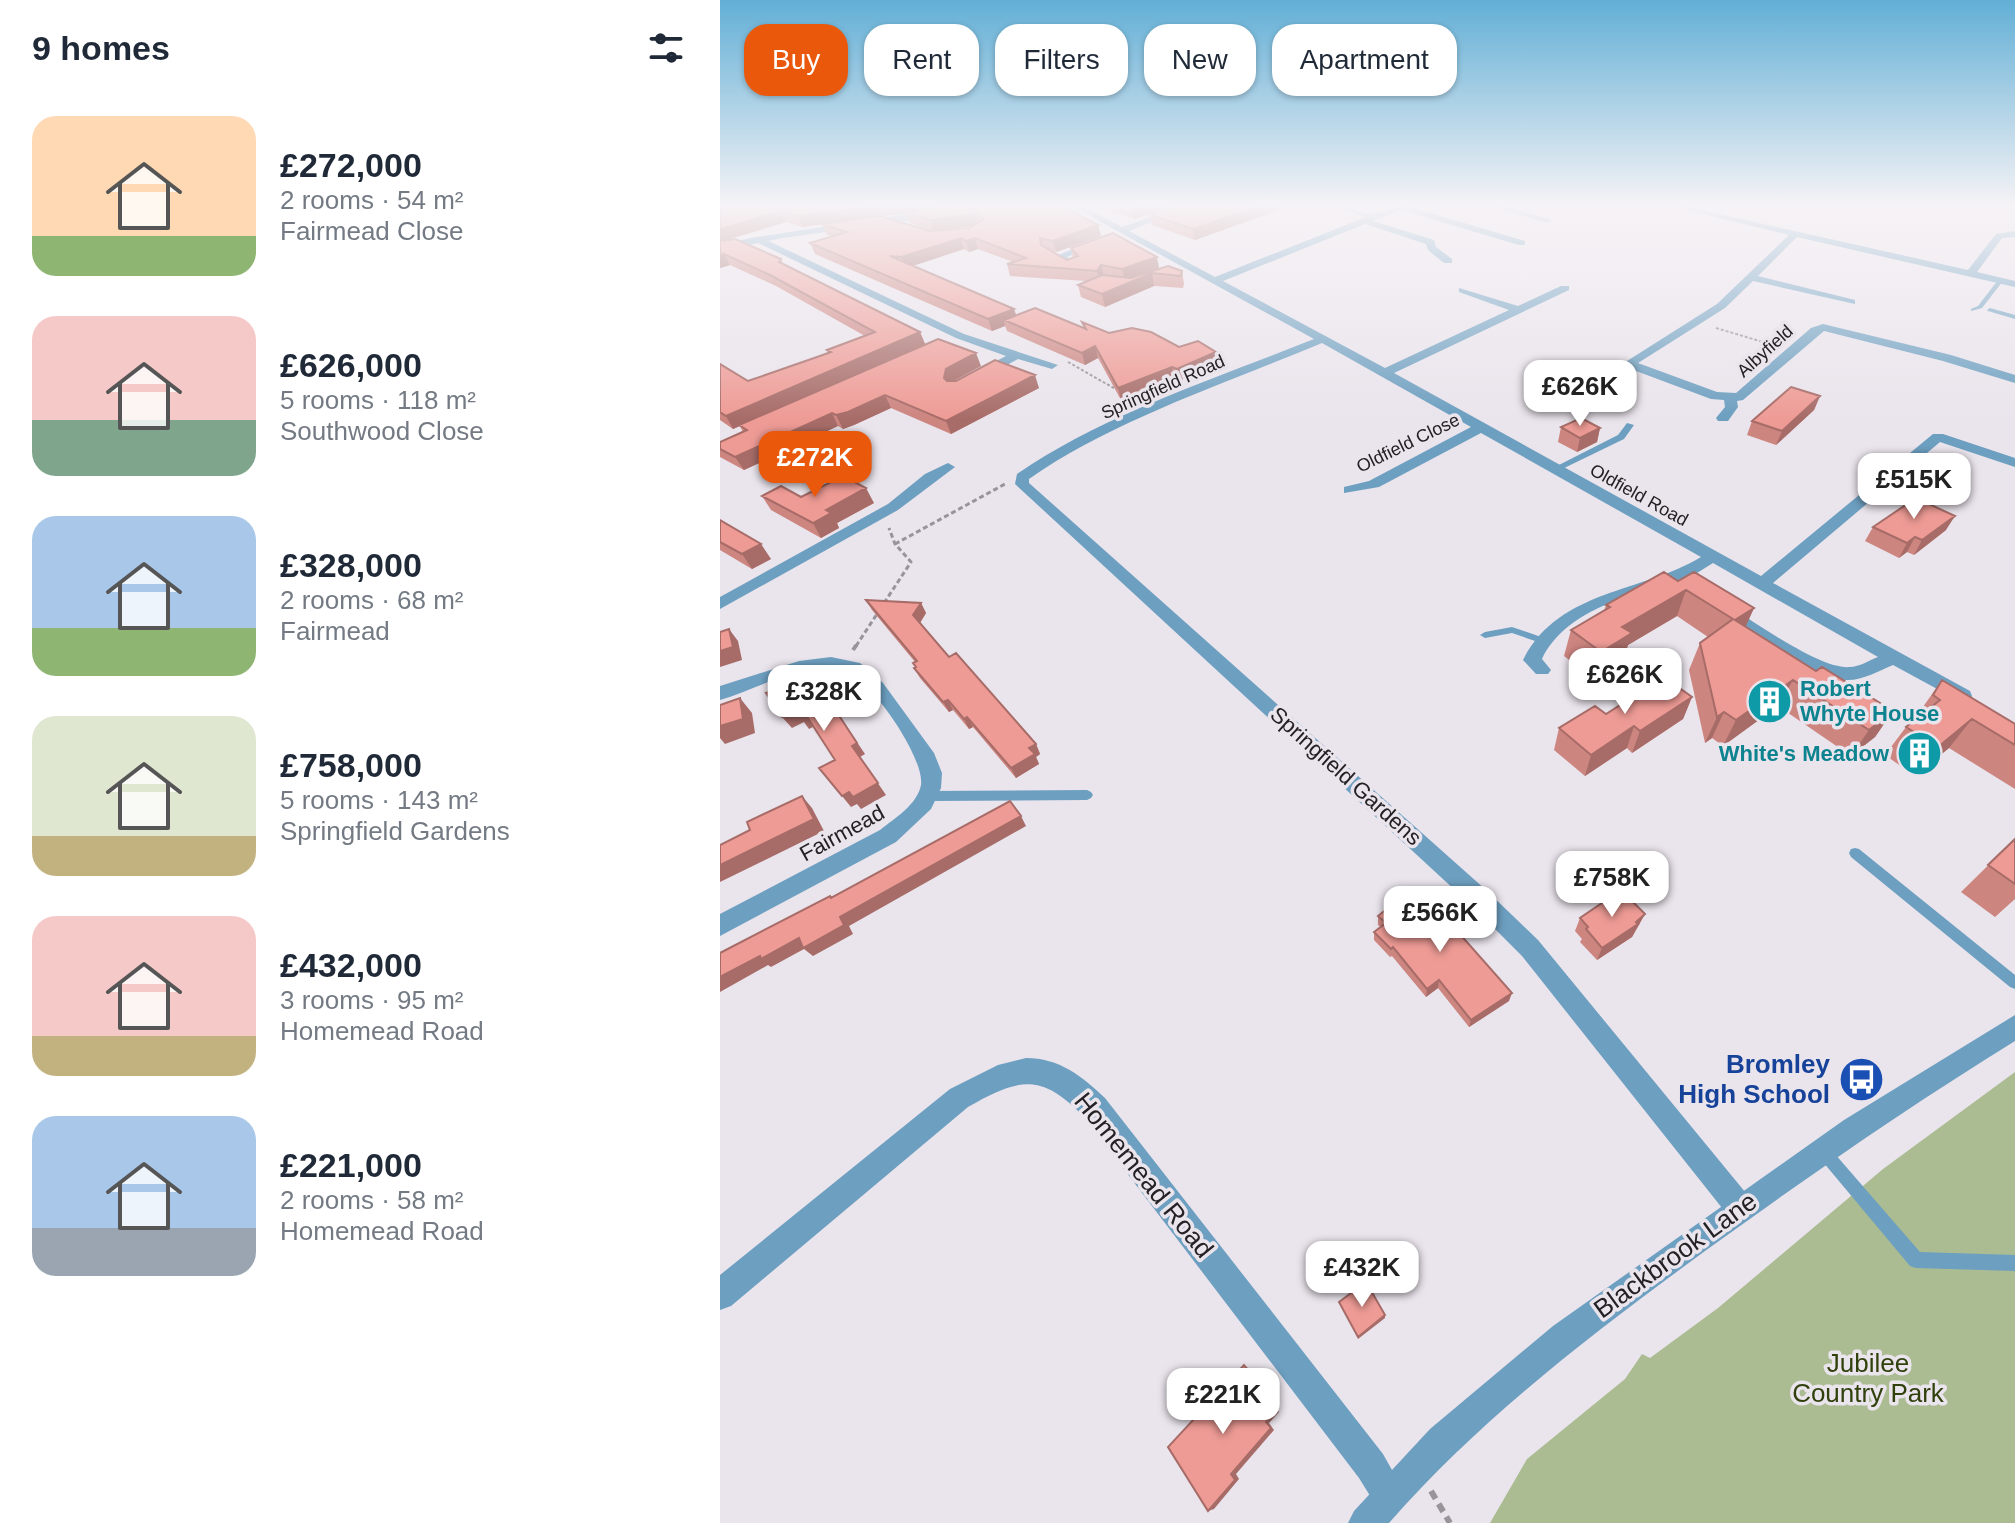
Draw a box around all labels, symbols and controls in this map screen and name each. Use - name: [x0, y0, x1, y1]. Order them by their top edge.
- chip: Buy: [744, 24, 848, 96]
- chip: Rent: [864, 24, 979, 96]
- chip: Filters: [995, 24, 1128, 96]
- chip: New: [1144, 24, 1256, 96]
- chip: Apartment: [1272, 24, 1457, 96]
- icon: filters: [644, 26, 688, 70]
- text: 9 homes: [32, 29, 170, 67]
- text: £272,000: [280, 146, 422, 184]
- icon: home: [96, 148, 192, 244]
- text: 2 rooms · 54 m²: [280, 185, 464, 215]
- text: Fairmead Close: [280, 216, 464, 246]
- street label: Albyfield: [1733, 321, 1797, 381]
- text: £626,000: [280, 346, 422, 384]
- icon: home: [96, 348, 192, 444]
- street label: Springfield Road: [1098, 351, 1228, 423]
- pin: £626K: [1524, 360, 1636, 428]
- text: £626K: [1542, 371, 1618, 401]
- text: 5 rooms · 118 m²: [280, 385, 476, 415]
- street label: Oldfield Close: [1353, 409, 1463, 477]
- text: Southwood Close: [280, 416, 484, 446]
- pin: £272K: [759, 431, 871, 499]
- text: £272K: [777, 442, 853, 472]
- pin: £515K: [1858, 453, 1970, 521]
- street label: Oldfield Road: [1586, 460, 1692, 530]
- text: £515K: [1876, 464, 1952, 494]
- text: £328,000: [280, 546, 422, 584]
- icon: home: [96, 548, 192, 644]
- text: 2 rooms · 68 m²: [280, 585, 464, 615]
- text: Fairmead: [280, 616, 390, 646]
- pin: £626K: [1569, 648, 1681, 716]
- text: £626K: [1587, 659, 1663, 689]
- pin: £328K: [768, 665, 880, 733]
- text: £328K: [786, 676, 862, 706]
- place label: Robert Whyte House: [1800, 676, 1939, 726]
- building icon: Robert Whyte House: [1745, 677, 1793, 725]
- street label: Springfield Gardens: [1265, 702, 1427, 850]
- building icon: White's Meadow: [1896, 729, 1944, 777]
- place label: White's Meadow: [1719, 741, 1890, 766]
- text: £758,000: [280, 746, 422, 784]
- icon: home: [96, 748, 192, 844]
- text: 5 rooms · 143 m²: [280, 785, 478, 815]
- street label: Fairmead: [795, 800, 889, 866]
- text: Springfield Gardens: [280, 816, 510, 846]
- pin: £758K: [1556, 851, 1668, 919]
- text: £758K: [1574, 862, 1650, 892]
- pin: £566K: [1384, 886, 1496, 954]
- text: £566K: [1402, 897, 1478, 927]
- text: £432,000: [280, 946, 422, 984]
- icon: home: [96, 948, 192, 1044]
- text: 3 rooms · 95 m²: [280, 985, 464, 1015]
- text: Homemead Road: [280, 1016, 484, 1046]
- place label: Bromley High School: [1678, 1049, 1831, 1109]
- bus stop icon: Bromley High School: [1837, 1055, 1885, 1103]
- street label: Homemead Road: [1068, 1086, 1220, 1264]
- text: £221,000: [280, 1146, 422, 1184]
- icon: home: [96, 1148, 192, 1244]
- text: 2 rooms · 58 m²: [280, 1185, 464, 1215]
- street label: Blackbrook Lane: [1588, 1186, 1762, 1324]
- text: Homemead Road: [280, 1216, 484, 1246]
- pin: £432K: [1306, 1241, 1418, 1309]
- text: £432K: [1324, 1252, 1400, 1282]
- park label: Jubilee Country Park: [1792, 1348, 1945, 1408]
- pin: £221K: [1167, 1368, 1279, 1436]
- text: £221K: [1185, 1379, 1261, 1409]

